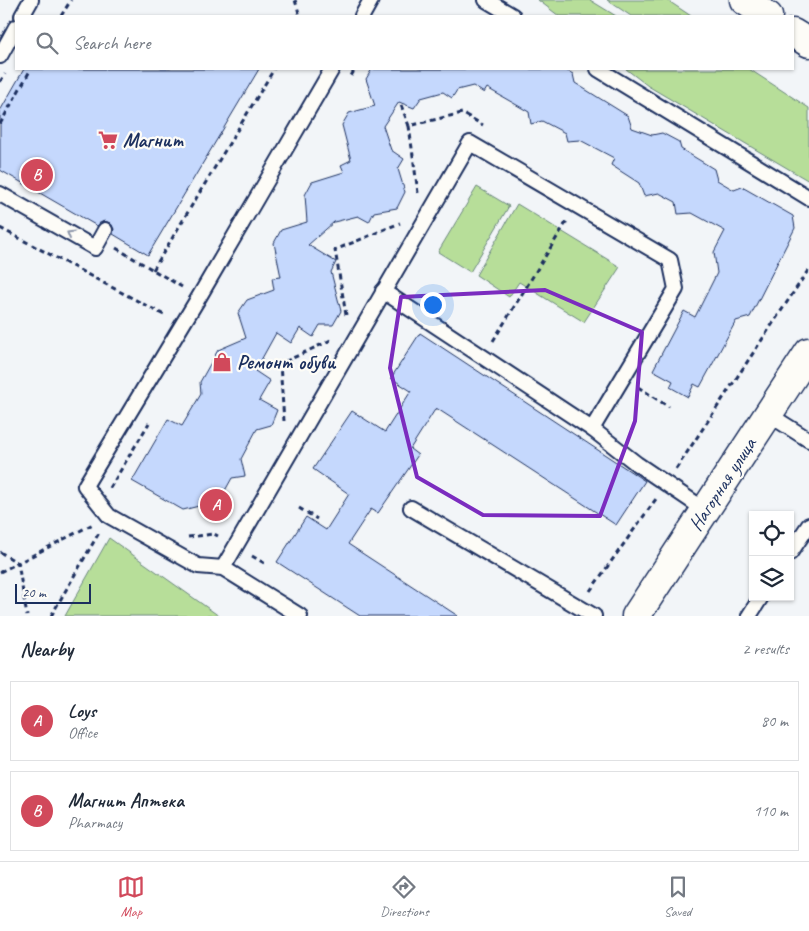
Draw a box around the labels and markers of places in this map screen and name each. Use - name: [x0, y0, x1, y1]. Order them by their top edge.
- place label: Магнит: [123, 128, 184, 153]
- supermarket icon: Магнит: [97, 129, 119, 151]
- pin: B: [21, 156, 53, 194]
- place label: Ремонт обуви: [237, 350, 337, 375]
- shop icon: Ремонт обуви: [211, 351, 233, 373]
- pin: A: [200, 486, 232, 524]

